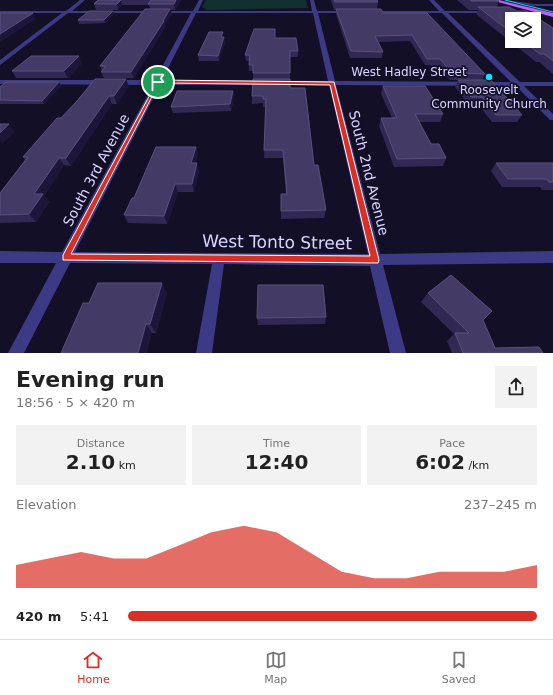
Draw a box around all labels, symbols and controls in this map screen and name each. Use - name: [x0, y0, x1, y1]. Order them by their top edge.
- map controls: [505, 12, 541, 48]
- button: layers: [505, 12, 541, 48]
- pin: [141, 65, 175, 99]
- street label: West Hadley Street: [351, 65, 467, 79]
- icon: arrive: [147, 71, 169, 93]
- marker: Roosevelt Community Church: [484, 72, 494, 82]
- place label: Roosevelt Community Church: [431, 83, 547, 111]
- street label: South 2nd Avenue: [346, 109, 392, 237]
- street label: South 3rd Avenue: [60, 111, 132, 229]
- street label: West Tonto Street: [202, 231, 352, 253]
- button: share: [495, 366, 537, 408]
- text: Evening run: [16, 367, 165, 392]
- text: 18:56 · 5 × 420 m: [16, 395, 135, 410]
- text: Distance: [77, 437, 125, 450]
- text: Time: [263, 437, 290, 450]
- text: Pace: [439, 437, 465, 450]
- text: 2.10: [66, 450, 115, 474]
- text: 12:40: [245, 450, 308, 474]
- text: 6:02: [415, 450, 465, 474]
- text: km: [115, 459, 136, 472]
- text: /km: [465, 459, 489, 472]
- text: Elevation: [16, 497, 76, 512]
- text: 237–245 m: [464, 497, 537, 512]
- text: 420 m: [16, 609, 61, 624]
- text: 5:41: [80, 609, 109, 624]
- tab: Home: [77, 649, 110, 686]
- tab: Map: [264, 649, 287, 686]
- tab: Saved: [442, 649, 476, 686]

